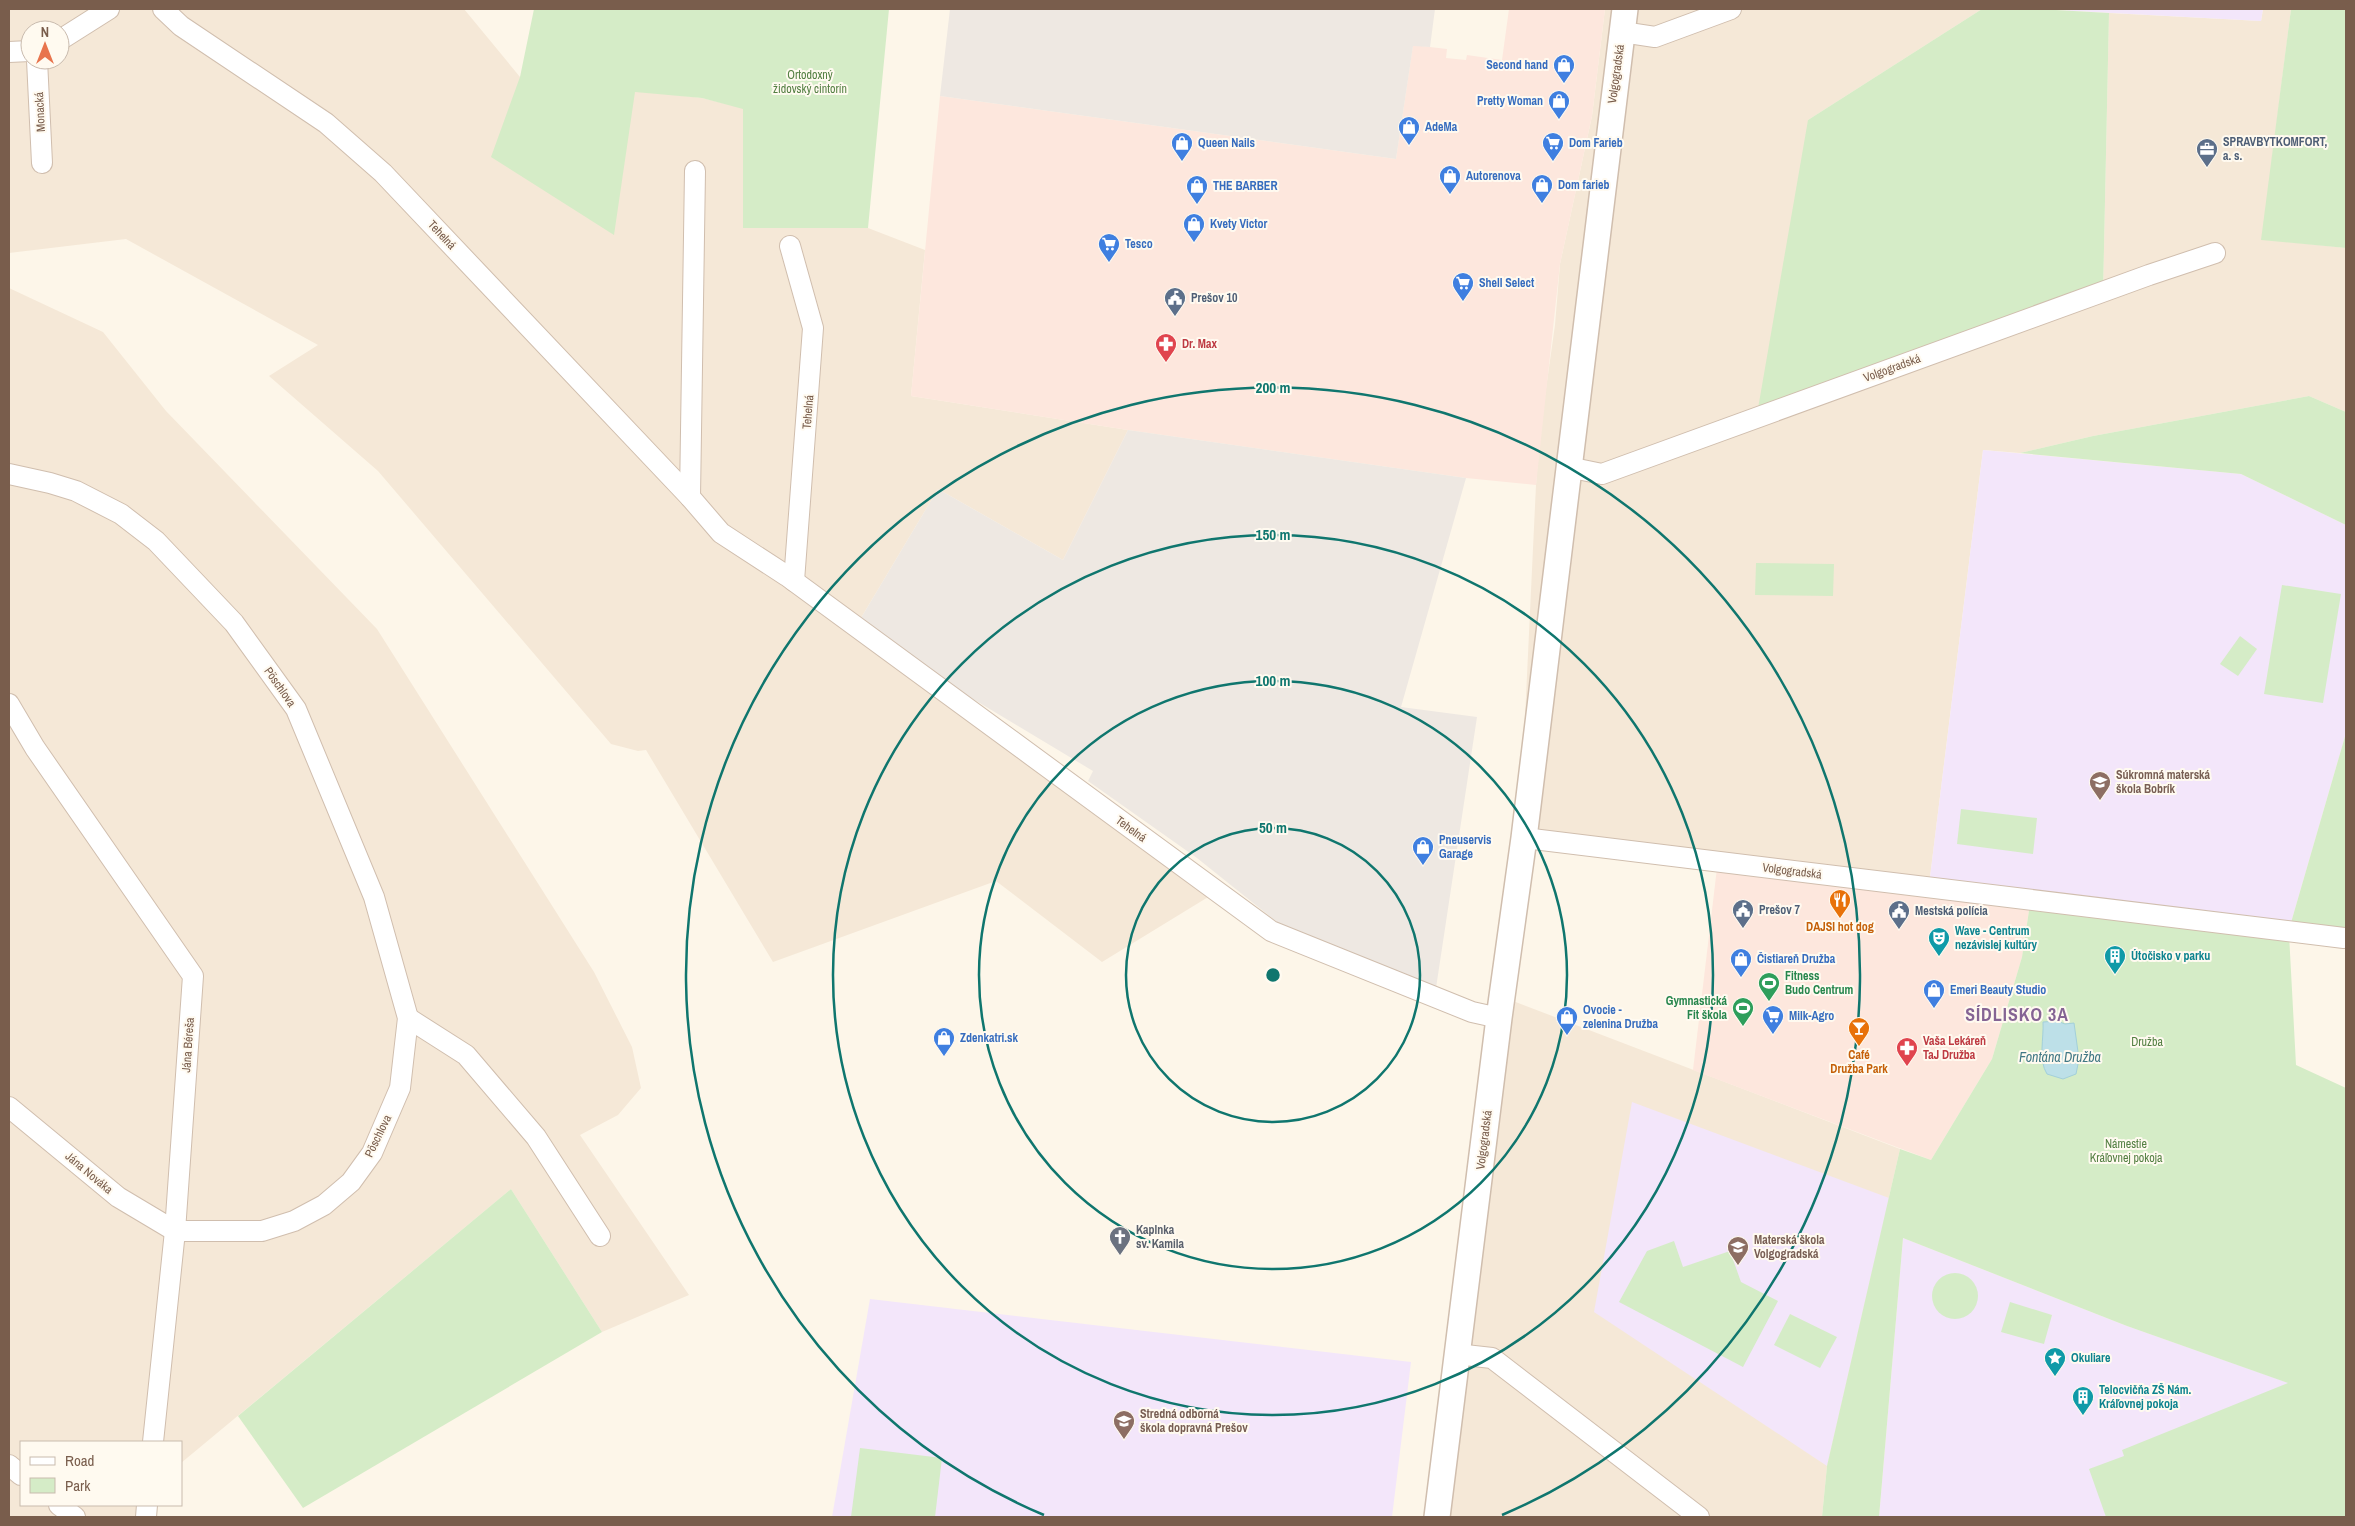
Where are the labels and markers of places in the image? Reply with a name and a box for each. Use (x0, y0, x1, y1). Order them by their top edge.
shop icon: Second hand (1552, 53, 1576, 84)
place label: Second hand (1486, 57, 1548, 73)
shop icon: Pretty Woman (1547, 89, 1571, 120)
place label: Pretty Woman (1477, 93, 1543, 109)
shop icon: AdeMa (1397, 115, 1421, 146)
place label: AdeMa (1425, 119, 1458, 135)
shop icon: Queen Nails (1170, 131, 1194, 162)
supermarket icon: Dom Farieb (1541, 131, 1565, 162)
place label: SPRAVBYTKOMFORT, a. s. (2223, 134, 2328, 164)
place label: Queen Nails (1198, 135, 1255, 151)
place label: Dom Farieb (1569, 135, 1623, 151)
office icon: SPRAVBYTKOMFORT, a. s. (2195, 137, 2219, 168)
shop icon: Autorenova (1438, 164, 1462, 195)
place label: Autorenova (1466, 168, 1521, 184)
shop icon: Dom farieb (1530, 173, 1554, 204)
shop icon: THE BARBER (1185, 174, 1209, 205)
place label: Dom farieb (1558, 177, 1609, 193)
place label: THE BARBER (1213, 178, 1278, 194)
shop icon: Kvety Victor (1182, 212, 1206, 243)
place label: Kvety Victor (1210, 216, 1267, 232)
supermarket icon: Tesco (1097, 232, 1121, 263)
place label: Tesco (1125, 236, 1153, 252)
supermarket icon: Shell Select (1451, 271, 1475, 302)
place label: Shell Select (1479, 275, 1535, 291)
public building icon: Prešov 10 (1163, 286, 1187, 317)
place label: Prešov 10 (1191, 290, 1238, 306)
pharmacy icon: Dr. Max (1154, 332, 1178, 363)
place label: Dr. Max (1182, 336, 1218, 352)
place label: Súkromná materská škola Bobrík (2116, 767, 2211, 797)
school or university icon: Súkromná materská škola Bobrík (2088, 770, 2112, 801)
place label: Pneuservis Garage (1439, 832, 1492, 862)
shop icon: Pneuservis Garage (1411, 835, 1435, 866)
restaurant icon: DAJSI hot dog (1828, 888, 1852, 919)
public building icon: Prešov 7 (1731, 898, 1755, 929)
public building icon: Mestská polícia (1887, 899, 1911, 930)
place label: Prešov 7 (1759, 902, 1801, 918)
place label: Mestská polícia (1915, 903, 1988, 919)
place label: DAJSI hot dog (1806, 919, 1874, 935)
place label: Wave - Centrum nezávislej kultúry (1955, 923, 2038, 953)
theatre icon: Wave - Centrum nezávislej kultúry (1927, 926, 1951, 957)
building icon: Útočisko v parku (2103, 944, 2127, 975)
shop icon: Čistiareň Družba (1729, 947, 1753, 978)
place label: Útočisko v parku (2131, 948, 2210, 964)
place label: Čistiareň Družba (1757, 951, 1836, 967)
centre of rings (1264, 966, 1282, 984)
place label: Fitness Budo Centrum (1785, 968, 1854, 998)
sports icon: Fitness Budo Centrum (1757, 971, 1781, 1002)
shop icon: Emeri Beauty Studio (1922, 978, 1946, 1009)
place label: Emeri Beauty Studio (1950, 982, 2046, 998)
place label: Gymnastická Fit škola (1666, 993, 1728, 1023)
sports icon: Gymnastická Fit škola (1731, 996, 1755, 1027)
place label: Ovocie - zelenina Družba (1583, 1002, 1658, 1032)
supermarket icon: Milk-Agro (1761, 1004, 1785, 1035)
shop icon: Ovocie - zelenina Družba (1555, 1005, 1579, 1036)
place label: Milk-Agro (1789, 1008, 1834, 1024)
bar icon: Café Družba Park (1847, 1016, 1871, 1047)
shop icon: Zdenkatri.sk (932, 1026, 956, 1057)
place label: Zdenkatri.sk (960, 1030, 1019, 1046)
place label: Vaša Lekáreň TaJ Družba (1923, 1033, 1986, 1063)
pharmacy icon: Vaša Lekáreň TaJ Družba (1895, 1036, 1919, 1067)
place label: Café Družba Park (1830, 1047, 1888, 1077)
place label: Kaplnka sv. Kamila (1136, 1222, 1184, 1252)
church icon: Kaplnka sv. Kamila (1108, 1225, 1132, 1256)
place label: Materská škola Volgogradská (1754, 1232, 1825, 1262)
school or university icon: Materská škola Volgogradská (1726, 1235, 1750, 1266)
place icon: Okuliare (2043, 1346, 2067, 1377)
place label: Okuliare (2071, 1350, 2111, 1366)
place label: Telocvičňa ZŠ Nám. Kráľovnej pokoja (2099, 1382, 2192, 1412)
building icon: Telocvičňa ZŠ Nám. Kráľovnej pokoja (2071, 1385, 2095, 1416)
place label: Stredná odborná škola dopravná Prešov (1140, 1406, 1248, 1436)
school or university icon: Stredná odborná škola dopravná Prešov (1112, 1409, 1136, 1440)

